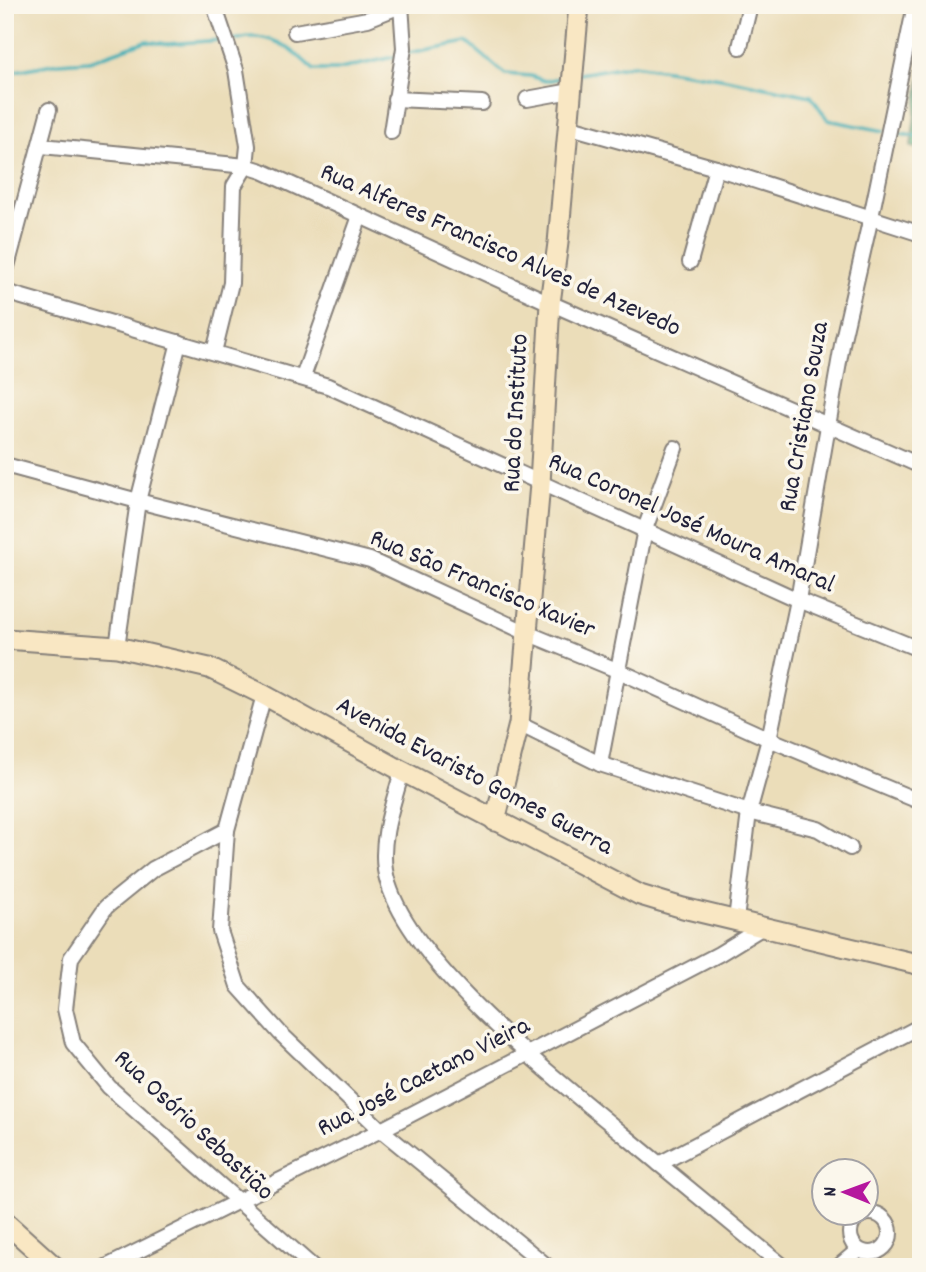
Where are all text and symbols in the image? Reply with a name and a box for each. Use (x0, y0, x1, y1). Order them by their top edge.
street label: Rua Alferes Francisco Alves de Azevedo (314, 155, 686, 347)
street label: Rua Cristiano Souza (770, 318, 840, 515)
street label: Rua do Instituto (494, 333, 540, 493)
street label: Rua Coronel José Moura Amaral (542, 444, 840, 604)
street label: Rua São Francisco Xavier (364, 521, 601, 649)
street label: Avenida Evaristo Gomes Guerra (329, 688, 620, 866)
street label: Rua José Caetano Vieira (311, 1008, 537, 1148)
street label: Rua Osório Sebastião (104, 1042, 282, 1210)
north arrow (810, 1156, 880, 1226)
text: N (818, 1187, 845, 1197)

